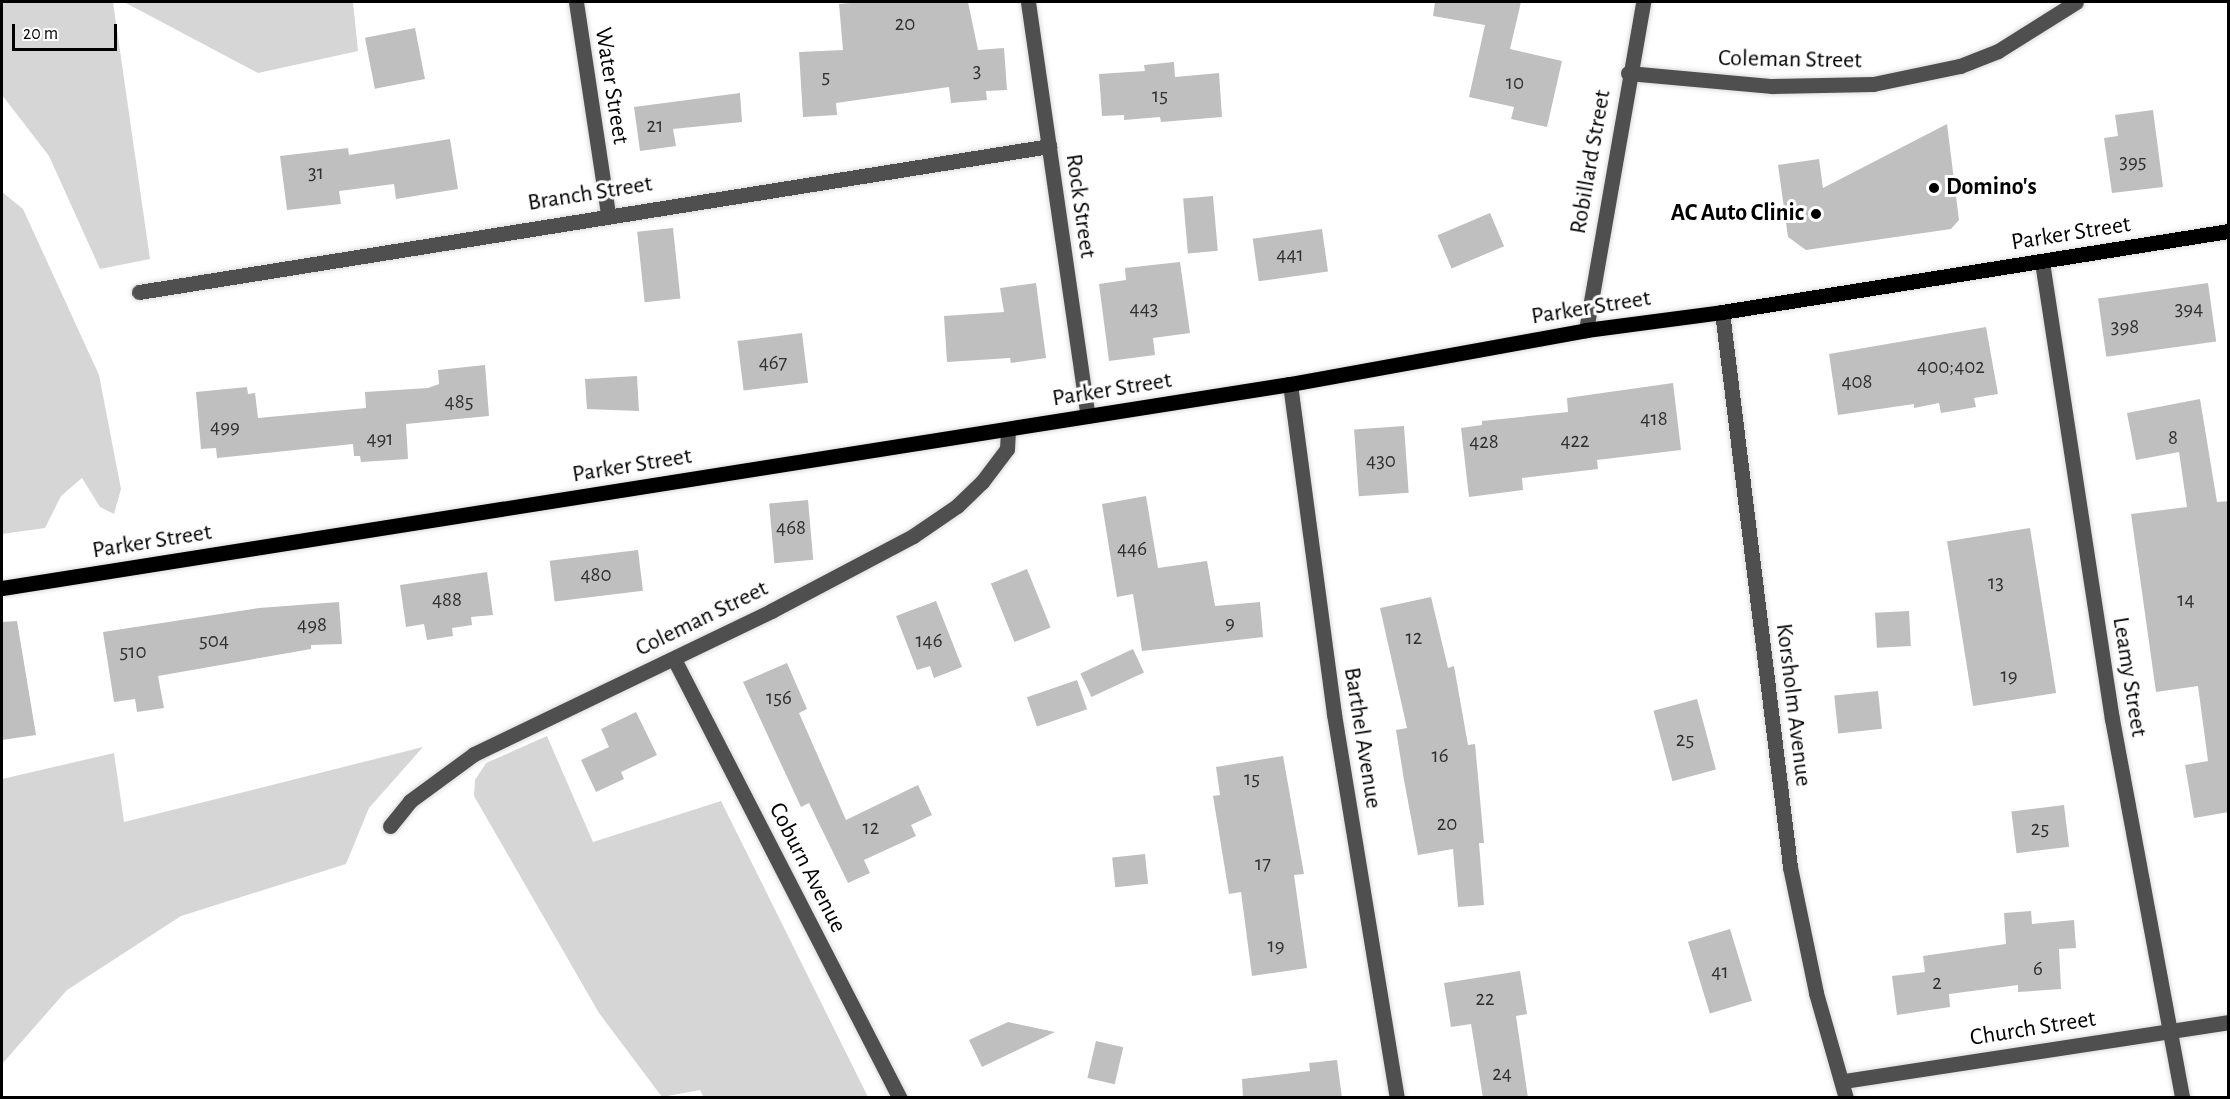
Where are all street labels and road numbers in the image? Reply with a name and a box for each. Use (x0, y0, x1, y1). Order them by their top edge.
street label: Water Street (588, 26, 634, 146)
street label: Coleman Street (1718, 44, 1862, 76)
street label: Robillard Street (1564, 88, 1618, 236)
street label: Rock Street (1058, 152, 1102, 260)
street label: Branch Street (526, 170, 654, 218)
street label: Parker Street (2009, 210, 2133, 258)
street label: Parker Street (1529, 284, 1653, 332)
street label: Parker Street (1050, 366, 1174, 414)
street label: Parker Street (570, 442, 694, 490)
street label: Parker Street (90, 518, 214, 566)
street label: Coleman Street (631, 575, 773, 663)
street label: Leamy Street (2105, 615, 2153, 739)
street label: Korsholm Avenue (1769, 622, 1817, 788)
street label: Barthel Avenue (1337, 665, 1387, 811)
street label: Coburn Avenue (762, 798, 852, 938)
street label: Church Street (1968, 1005, 2098, 1053)

